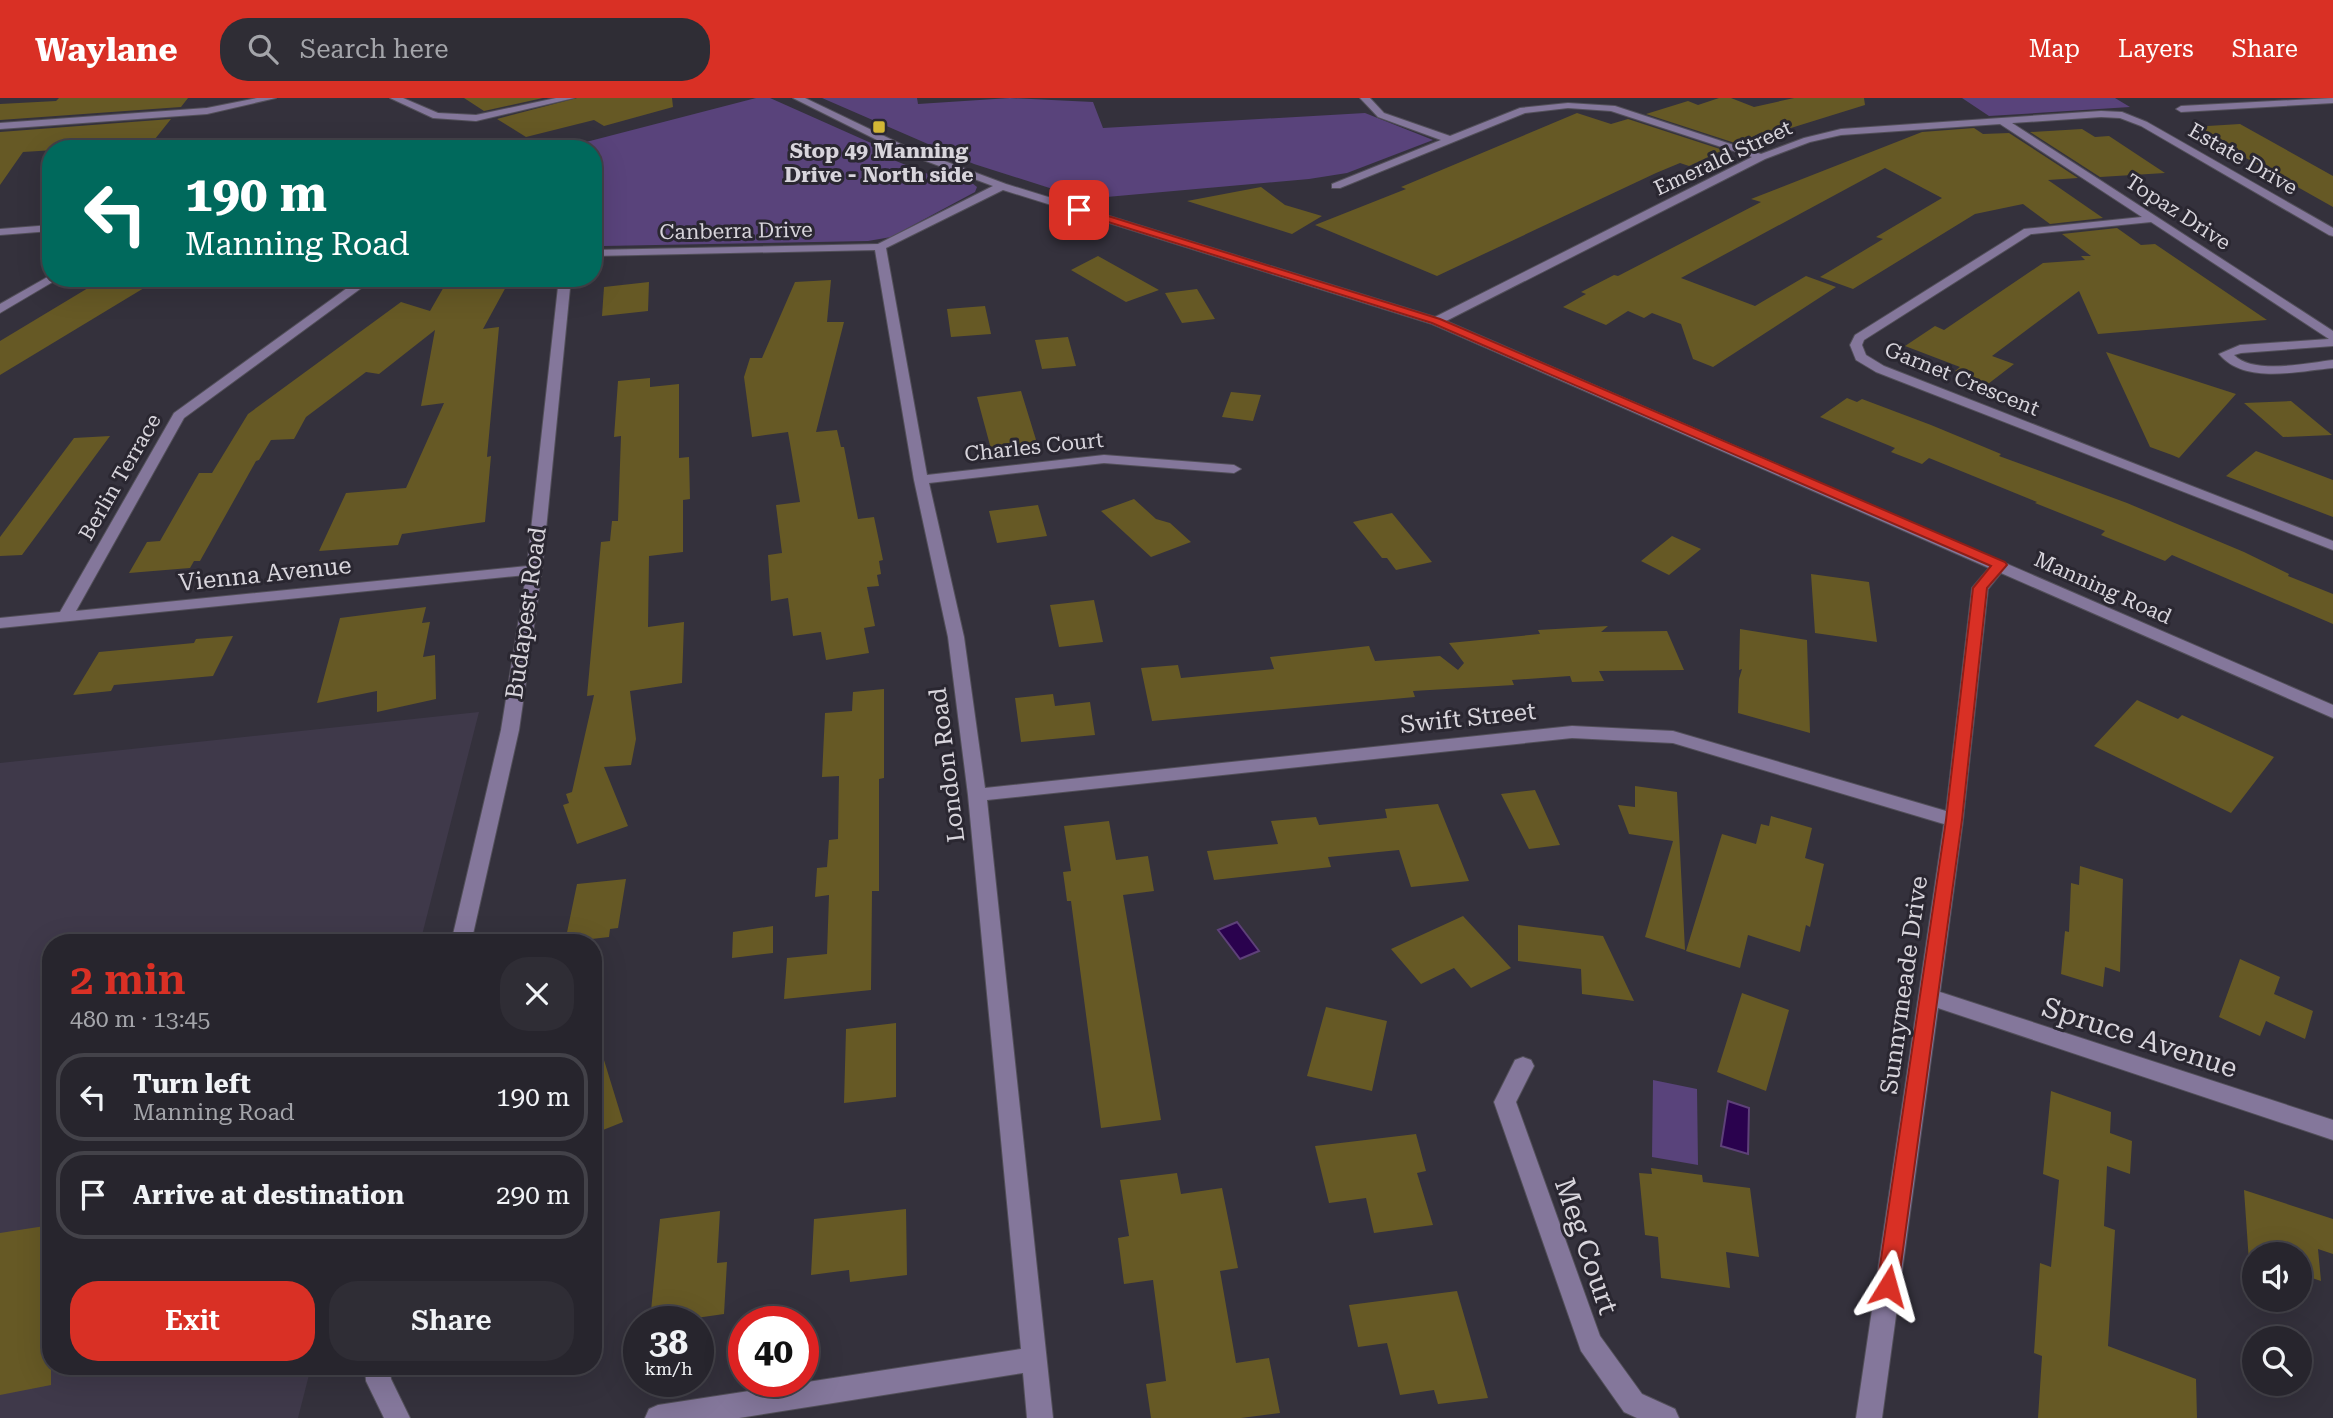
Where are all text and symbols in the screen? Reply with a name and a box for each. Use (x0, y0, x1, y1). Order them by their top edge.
search box (220, 18, 710, 81)
text: Waylane (35, 30, 178, 69)
icon: search (244, 30, 282, 68)
text: Search here (300, 34, 449, 64)
text: Map (2029, 35, 2080, 63)
text: Layers (2118, 35, 2194, 63)
text: Share (2232, 35, 2298, 63)
street label: Emerald Street (1650, 115, 1796, 200)
street label: Estate Drive (2184, 118, 2302, 200)
marker: Stop 49 Manning Drive - North side (871, 119, 887, 135)
place label: Stop 49 Manning Drive - North side (784, 139, 974, 187)
text: 190 m (185, 166, 327, 223)
icon: left (70, 168, 161, 259)
street label: Topaz Drive (2121, 169, 2235, 255)
pin (1049, 180, 1109, 240)
icon: arrive (1060, 191, 1098, 229)
street label: Canberra Drive (659, 218, 813, 244)
text: Manning Road (185, 225, 410, 263)
street label: Garnet Crescent (1881, 337, 2043, 421)
street label: Berlin Terrace (74, 409, 166, 545)
street label: Charles Court (963, 428, 1105, 466)
street label: Budapest Road (500, 525, 552, 701)
street label: Manning Road (2031, 547, 2176, 629)
street label: Vienna Avenue (177, 551, 353, 597)
street label: London Road (924, 686, 970, 844)
street label: Swift Street (1399, 697, 1537, 739)
street label: Sunnymeade Drive (1875, 874, 1933, 1096)
text: 2 min (70, 955, 186, 1004)
button: close (500, 957, 574, 1031)
street label: Spruce Avenue (2038, 990, 2242, 1085)
text: 480 m · 13:45 (70, 1006, 210, 1033)
text: Turn left (133, 1069, 251, 1099)
icon: left (74, 1078, 112, 1116)
text: 190 m (496, 1082, 570, 1112)
text: Manning Road (133, 1099, 294, 1126)
street label: Meg Court (1548, 1174, 1625, 1319)
icon: arrive (74, 1176, 112, 1214)
text: Arrive at destination (133, 1180, 404, 1210)
text: 290 m (496, 1180, 570, 1210)
map controls (2242, 1242, 2312, 1396)
button: sound (2242, 1242, 2312, 1312)
position arrow (1851, 1249, 1925, 1323)
button: Exit (70, 1281, 315, 1361)
button: Share (329, 1281, 574, 1361)
speed limit sign: 40 (728, 1306, 819, 1397)
text: 38 (649, 1322, 688, 1363)
button: search (2242, 1326, 2312, 1396)
text: km/h (644, 1358, 693, 1379)

